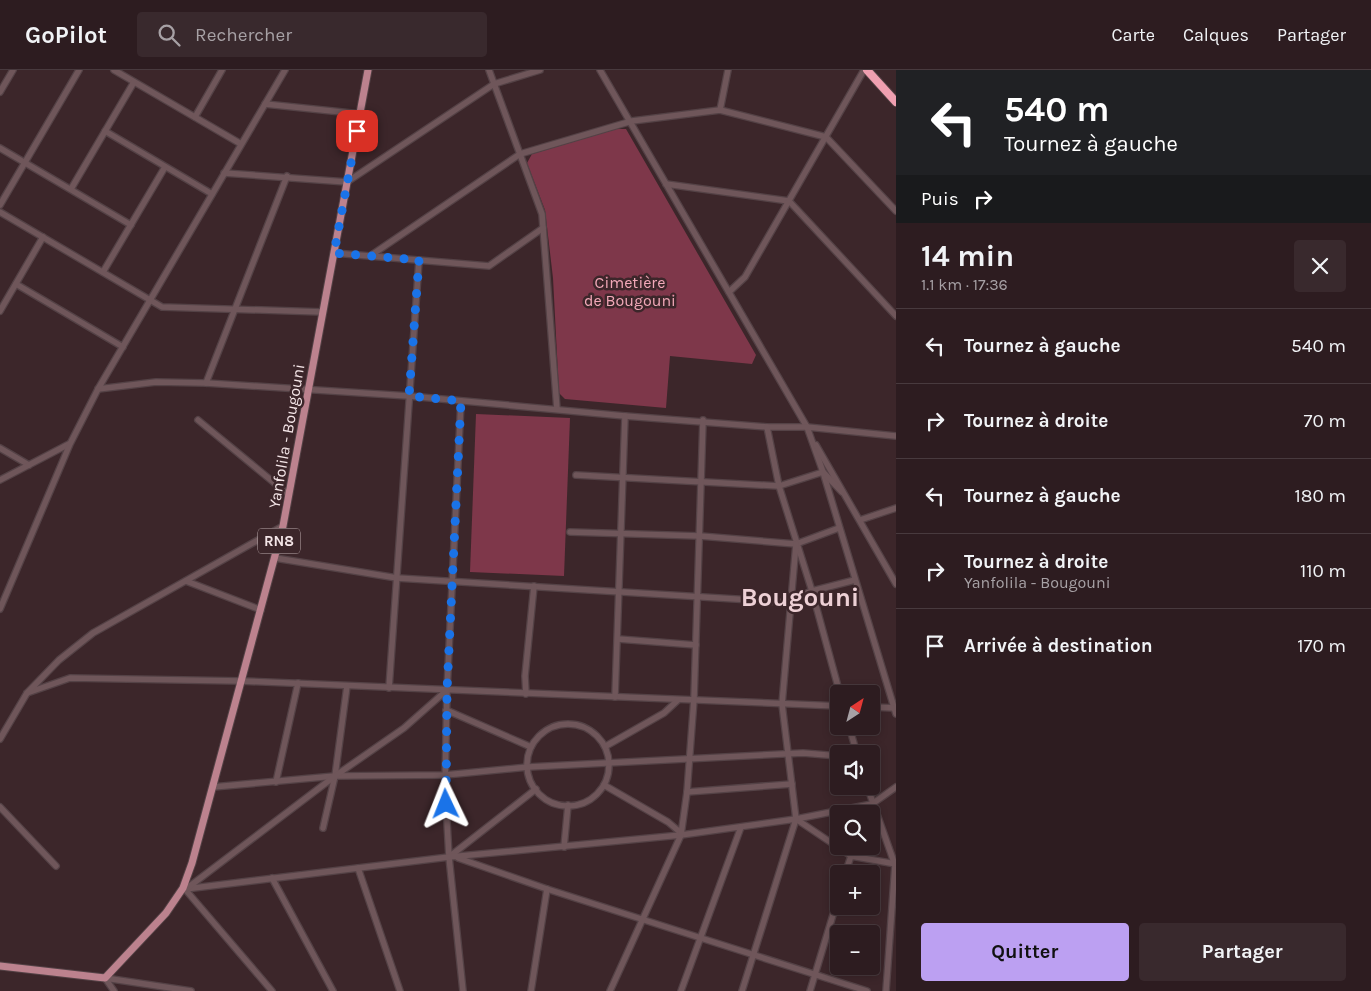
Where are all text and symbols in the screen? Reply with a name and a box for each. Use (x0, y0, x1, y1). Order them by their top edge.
search box (137, 12, 487, 57)
text: GoPilot (25, 21, 107, 49)
icon: search (155, 21, 183, 49)
text: Rechercher (195, 24, 292, 46)
text: Carte (1111, 24, 1155, 46)
text: Calques (1183, 24, 1249, 46)
text: Partager (1277, 24, 1346, 46)
text: 540 m (1004, 89, 1109, 130)
icon: left (921, 90, 986, 155)
pin (336, 110, 378, 152)
icon: arrive (343, 117, 371, 145)
text: Tournez à gauche (1004, 131, 1178, 157)
icon: right (969, 185, 997, 213)
text: Puis (921, 188, 959, 210)
text: 14 min (921, 238, 1014, 274)
button: close (1294, 240, 1346, 292)
park label: Cimetière de Bougouni (584, 273, 676, 310)
text: 1.1 km · 17:36 (921, 275, 1008, 294)
icon: left (921, 332, 949, 360)
text: Tournez à gauche (964, 335, 1121, 357)
text: 540 m (1291, 335, 1346, 357)
street label: Yanfolila - Bougouni (264, 362, 309, 510)
icon: right (921, 407, 949, 435)
text: Tournez à droite (964, 410, 1108, 432)
text: 70 m (1304, 410, 1346, 432)
icon: left (921, 482, 949, 510)
text: Tournez à gauche (964, 485, 1121, 507)
text: 180 m (1294, 485, 1346, 507)
road number: RN8 (258, 528, 300, 554)
text: Tournez à droite (964, 551, 1108, 573)
icon: right (921, 557, 949, 585)
text: 110 m (1300, 560, 1346, 582)
text: Yanfolila - Bougouni (964, 573, 1110, 592)
district label: Bougouni (741, 582, 859, 613)
icon: arrive (921, 632, 949, 660)
text: Arrivée à destination (964, 635, 1153, 657)
text: 170 m (1297, 635, 1346, 657)
north arrow (830, 685, 880, 735)
map controls (830, 685, 880, 975)
button: sound (830, 745, 880, 795)
position arrow (419, 777, 471, 829)
button: search (830, 805, 880, 855)
button: + (830, 865, 880, 915)
button: Quitter (921, 923, 1129, 981)
button: Partager (1139, 923, 1346, 981)
button: − (830, 925, 880, 975)

